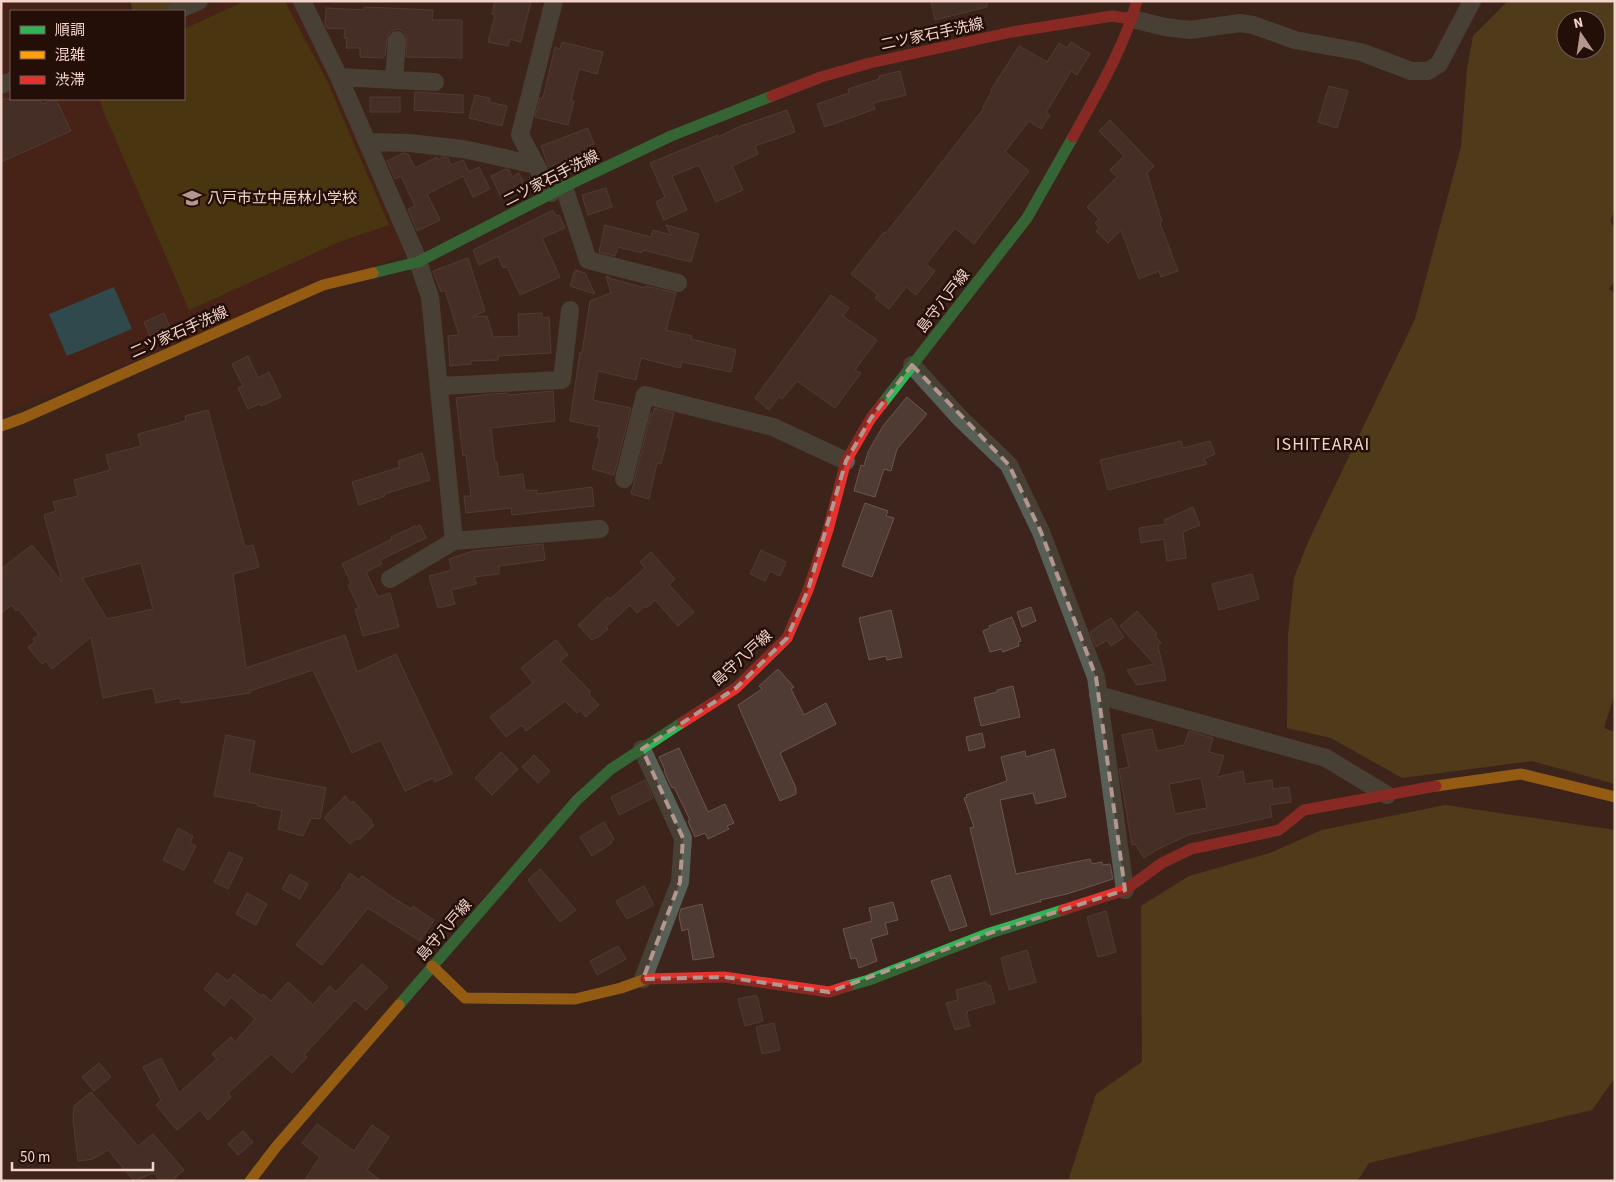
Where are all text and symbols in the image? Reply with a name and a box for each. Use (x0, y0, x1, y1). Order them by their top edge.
legend (10, 10, 185, 100)
north arrow (1556, 10, 1606, 60)
street label: 二ツ家石手洗線 (879, 13, 986, 56)
text: N (1572, 13, 1585, 34)
text: 順調 (55, 20, 85, 41)
text: 混雑 (55, 45, 85, 66)
text: 渋滞 (55, 70, 85, 91)
street label: 二ツ家石手洗線 (500, 145, 603, 212)
school or university icon: 八戸市立中居林小学校 (181, 187, 203, 209)
place label: 八戸市立中居林小学校 (207, 188, 357, 209)
street label: 島守八戸線 (912, 265, 975, 337)
street label: 二ツ家石手洗線 (127, 302, 231, 363)
district label: ISHITEARAI (1276, 432, 1370, 457)
street label: 島守八戸線 (707, 625, 777, 691)
street label: 島守八戸線 (412, 895, 477, 966)
scale bar (12, 1140, 154, 1172)
text: 50 m (20, 1147, 50, 1168)

